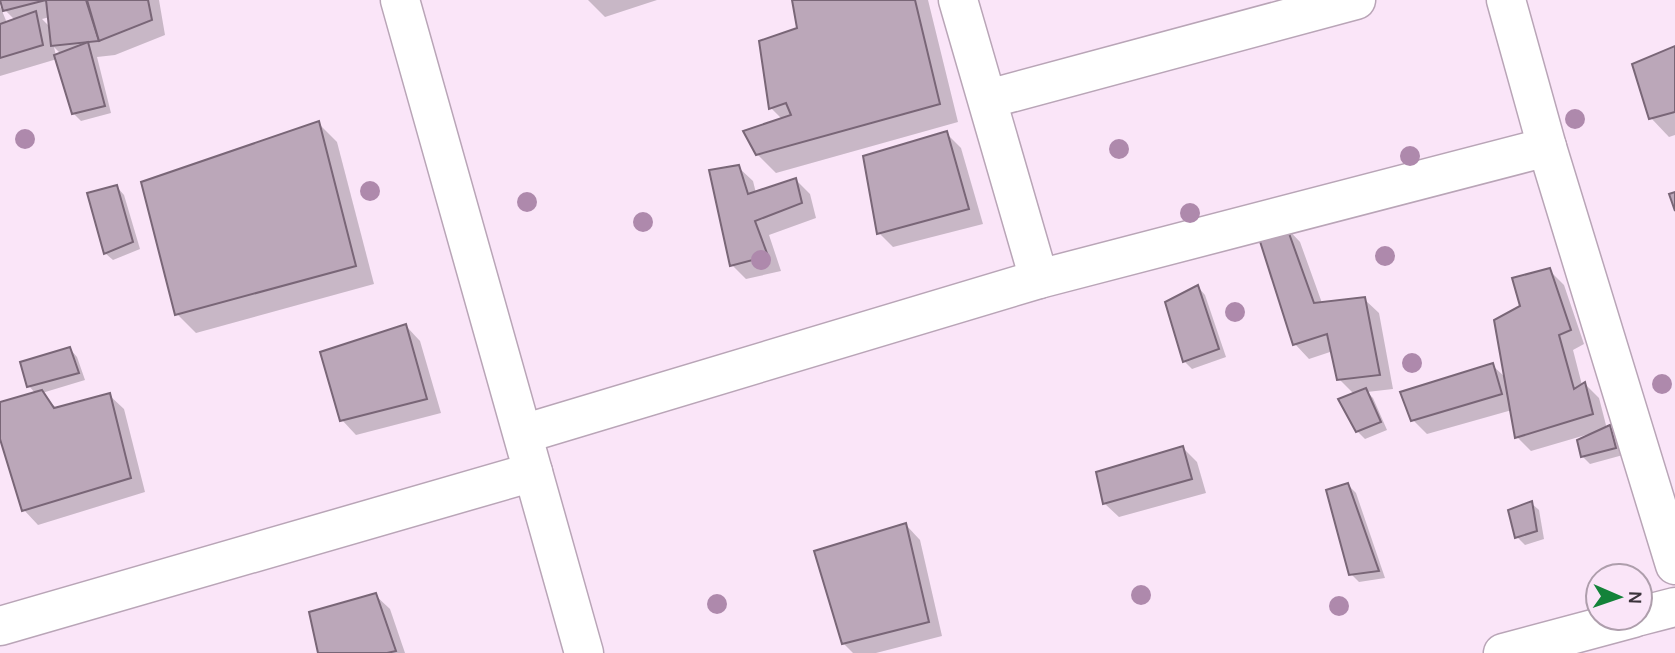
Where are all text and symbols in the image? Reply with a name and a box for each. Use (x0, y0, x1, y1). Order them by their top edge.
north arrow (1584, 562, 1654, 632)
text: N (1624, 590, 1646, 605)

